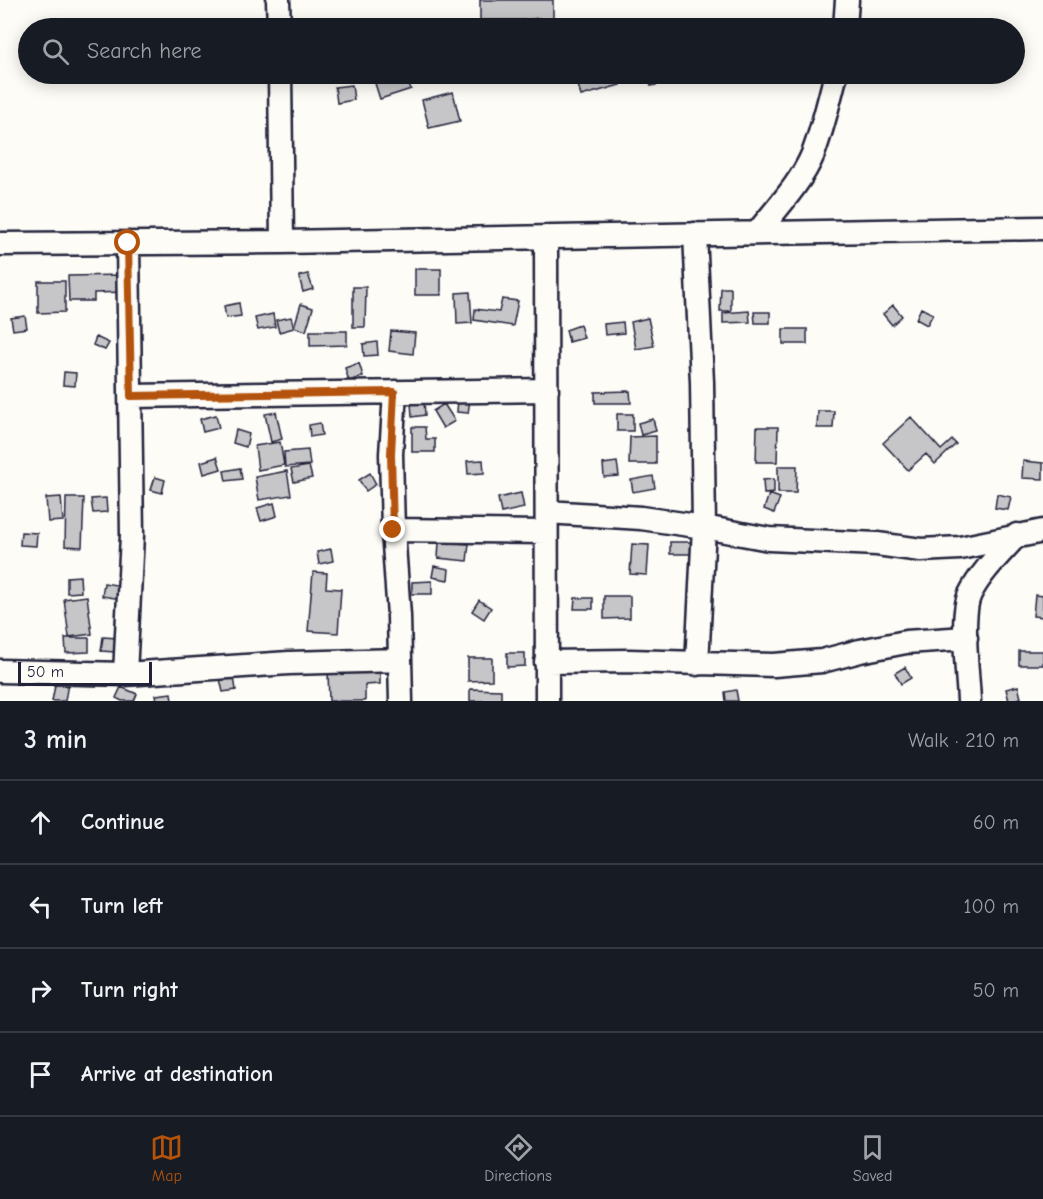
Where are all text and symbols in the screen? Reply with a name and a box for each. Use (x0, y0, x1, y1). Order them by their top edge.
search box (18, 18, 1025, 84)
icon: search (39, 35, 72, 68)
text: Search here (87, 38, 202, 64)
route start (114, 229, 140, 255)
route end (379, 516, 405, 542)
scale bar (18, 659, 152, 686)
text: 50 m (27, 663, 64, 681)
text: 3 min (24, 725, 87, 755)
text: Walk · 210 m (908, 729, 1019, 752)
icon: ahead (24, 806, 57, 839)
text: Continue (81, 809, 164, 835)
text: 60 m (973, 811, 1019, 834)
icon: left (24, 890, 57, 923)
text: Turn left (81, 893, 163, 919)
text: 100 m (964, 895, 1019, 918)
icon: right (24, 974, 57, 1007)
text: Turn right (81, 977, 178, 1003)
text: 50 m (973, 979, 1019, 1002)
icon: arrive (24, 1058, 57, 1091)
text: Arrive at destination (81, 1061, 273, 1087)
tab: Map (150, 1131, 183, 1185)
tab: Directions (484, 1131, 552, 1185)
tab: Saved (853, 1131, 893, 1185)

